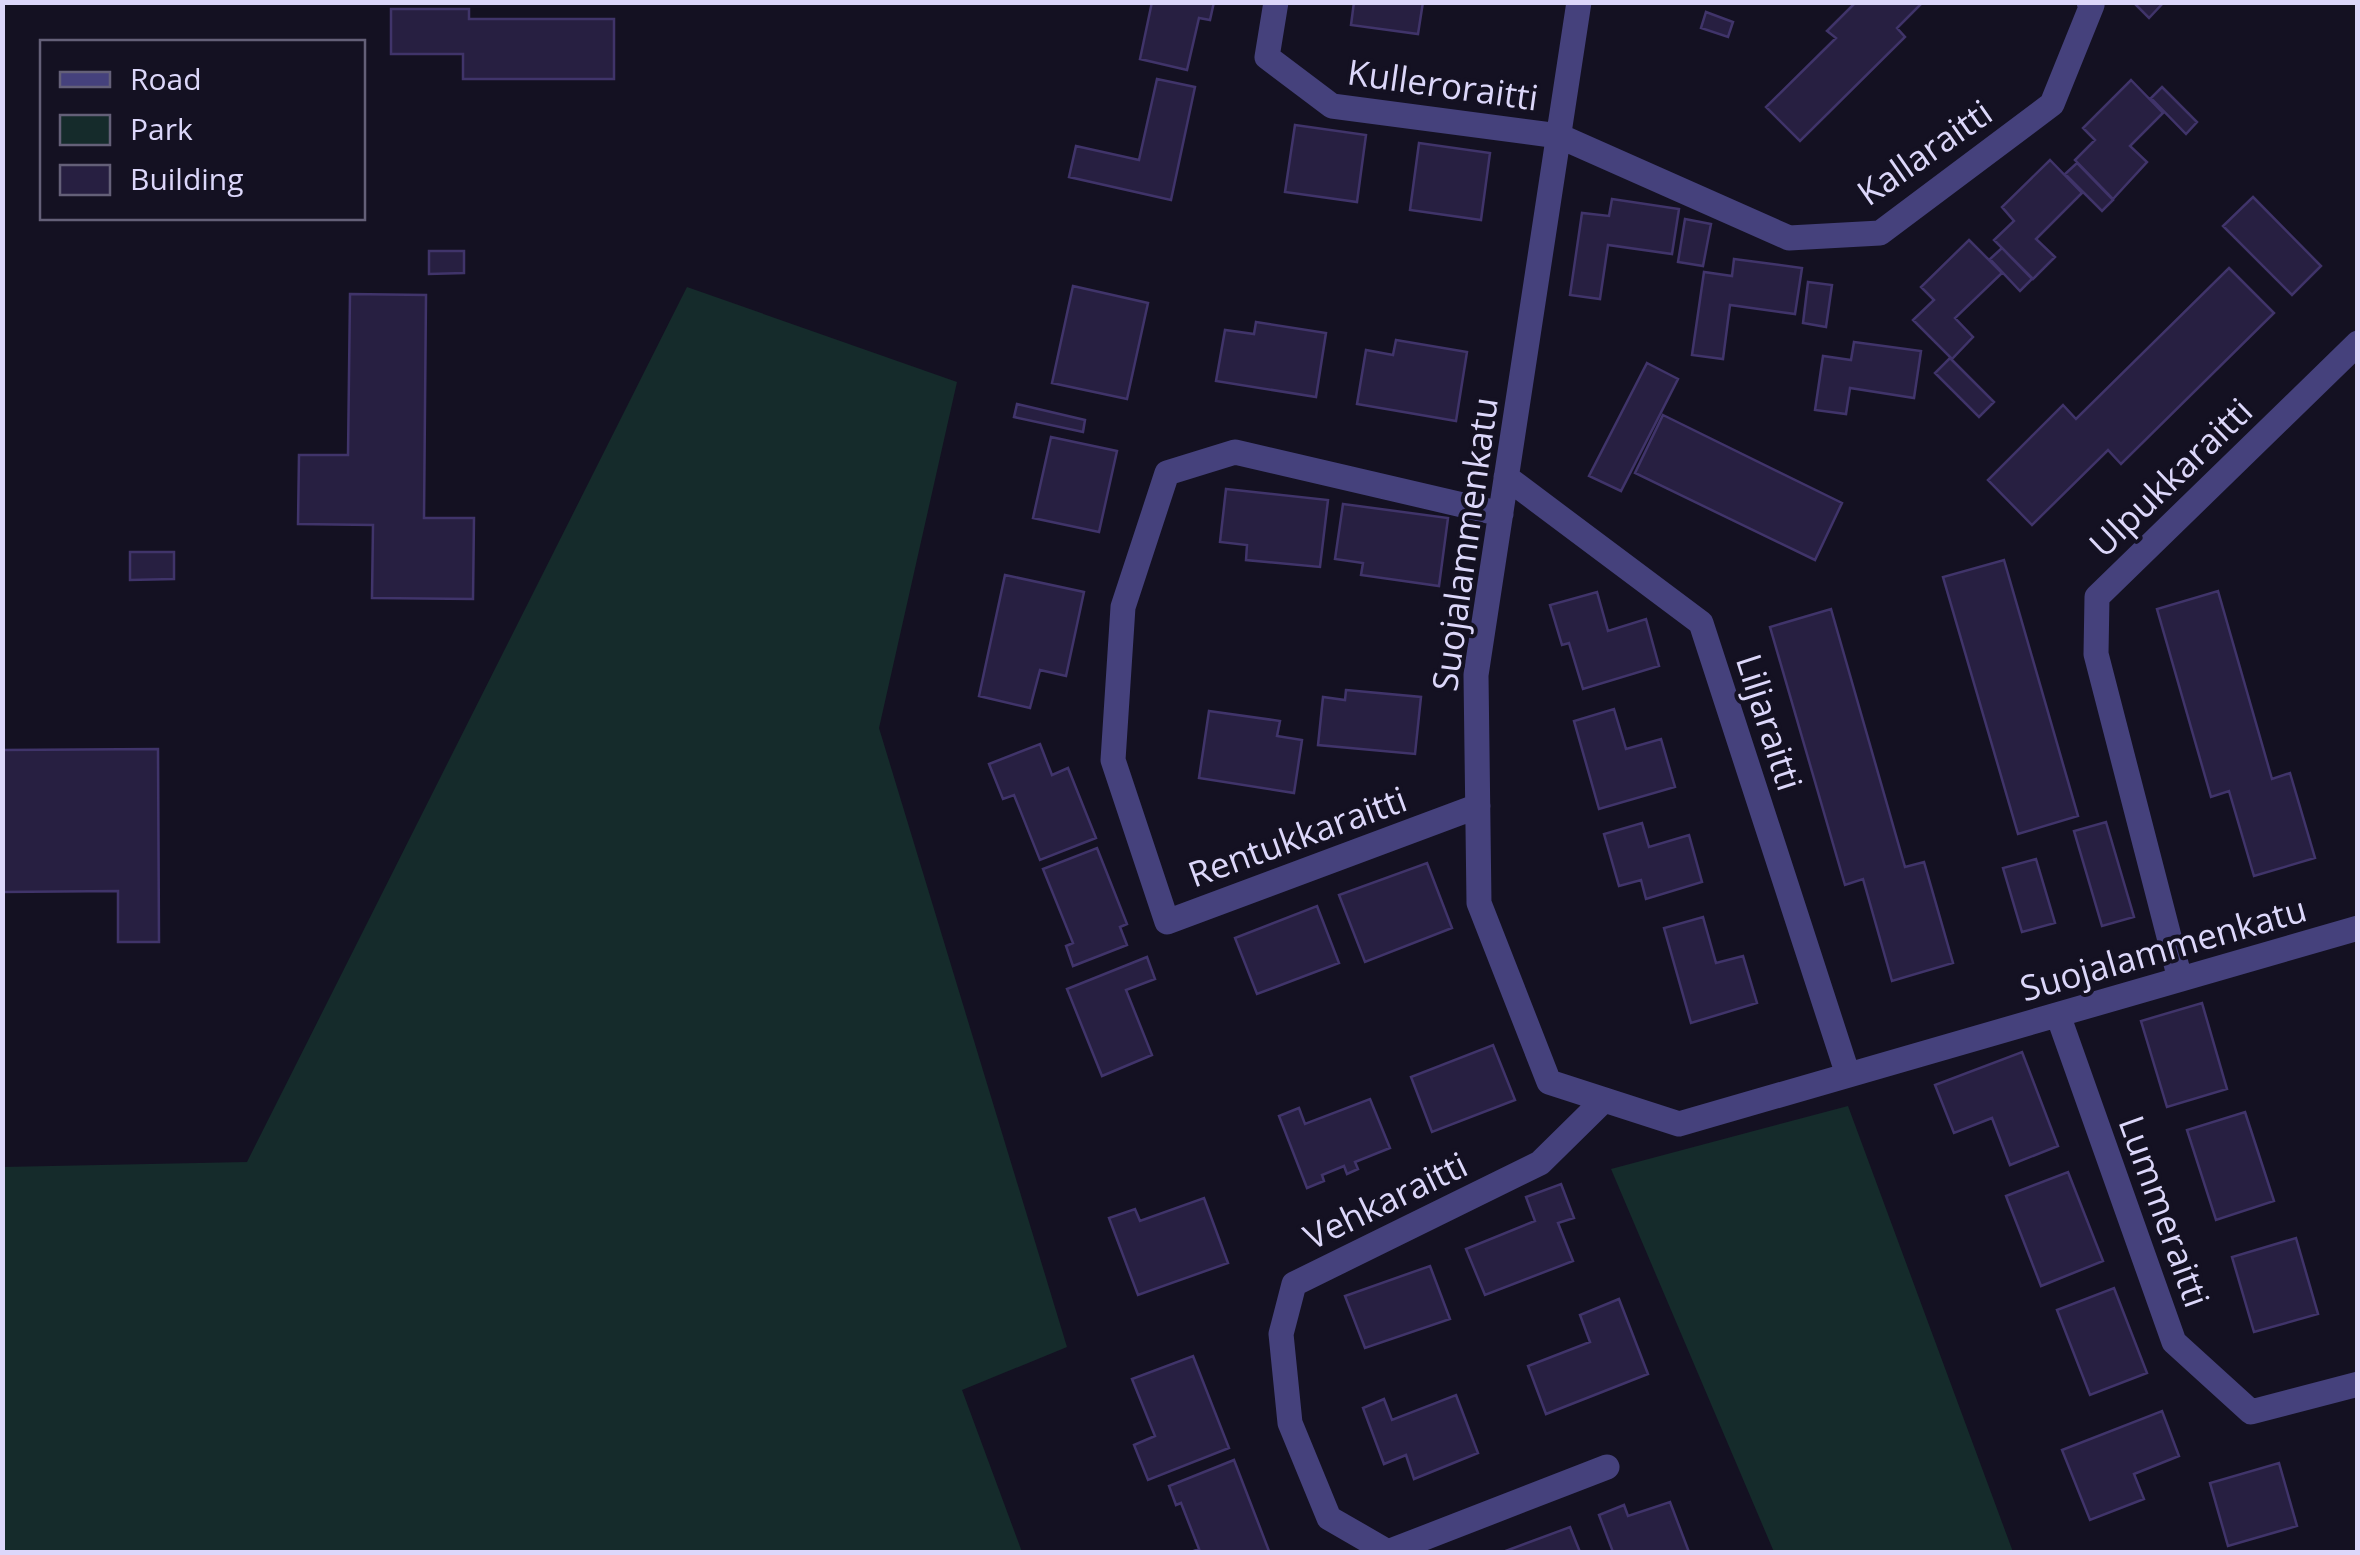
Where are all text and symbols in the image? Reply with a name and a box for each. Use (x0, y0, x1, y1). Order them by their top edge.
legend (40, 40, 365, 220)
street label: Kulleroraitti (1345, 47, 1541, 121)
text: Road (130, 58, 202, 99)
street label: Kallaraitti (1847, 88, 2001, 216)
text: Park (130, 108, 193, 149)
text: Building (130, 158, 244, 199)
street label: Ulpukkaraitti (2078, 387, 2262, 567)
street label: Suojalammenkatu (1420, 394, 1508, 694)
street label: Liljaraitti (1726, 648, 1814, 796)
street label: Rentukkaraitti (1181, 775, 1413, 897)
street label: Suojalammenkatu (2014, 885, 2312, 1011)
street label: Lummeraitti (2109, 1109, 2221, 1313)
street label: Vehkaraitti (1296, 1140, 1474, 1260)

